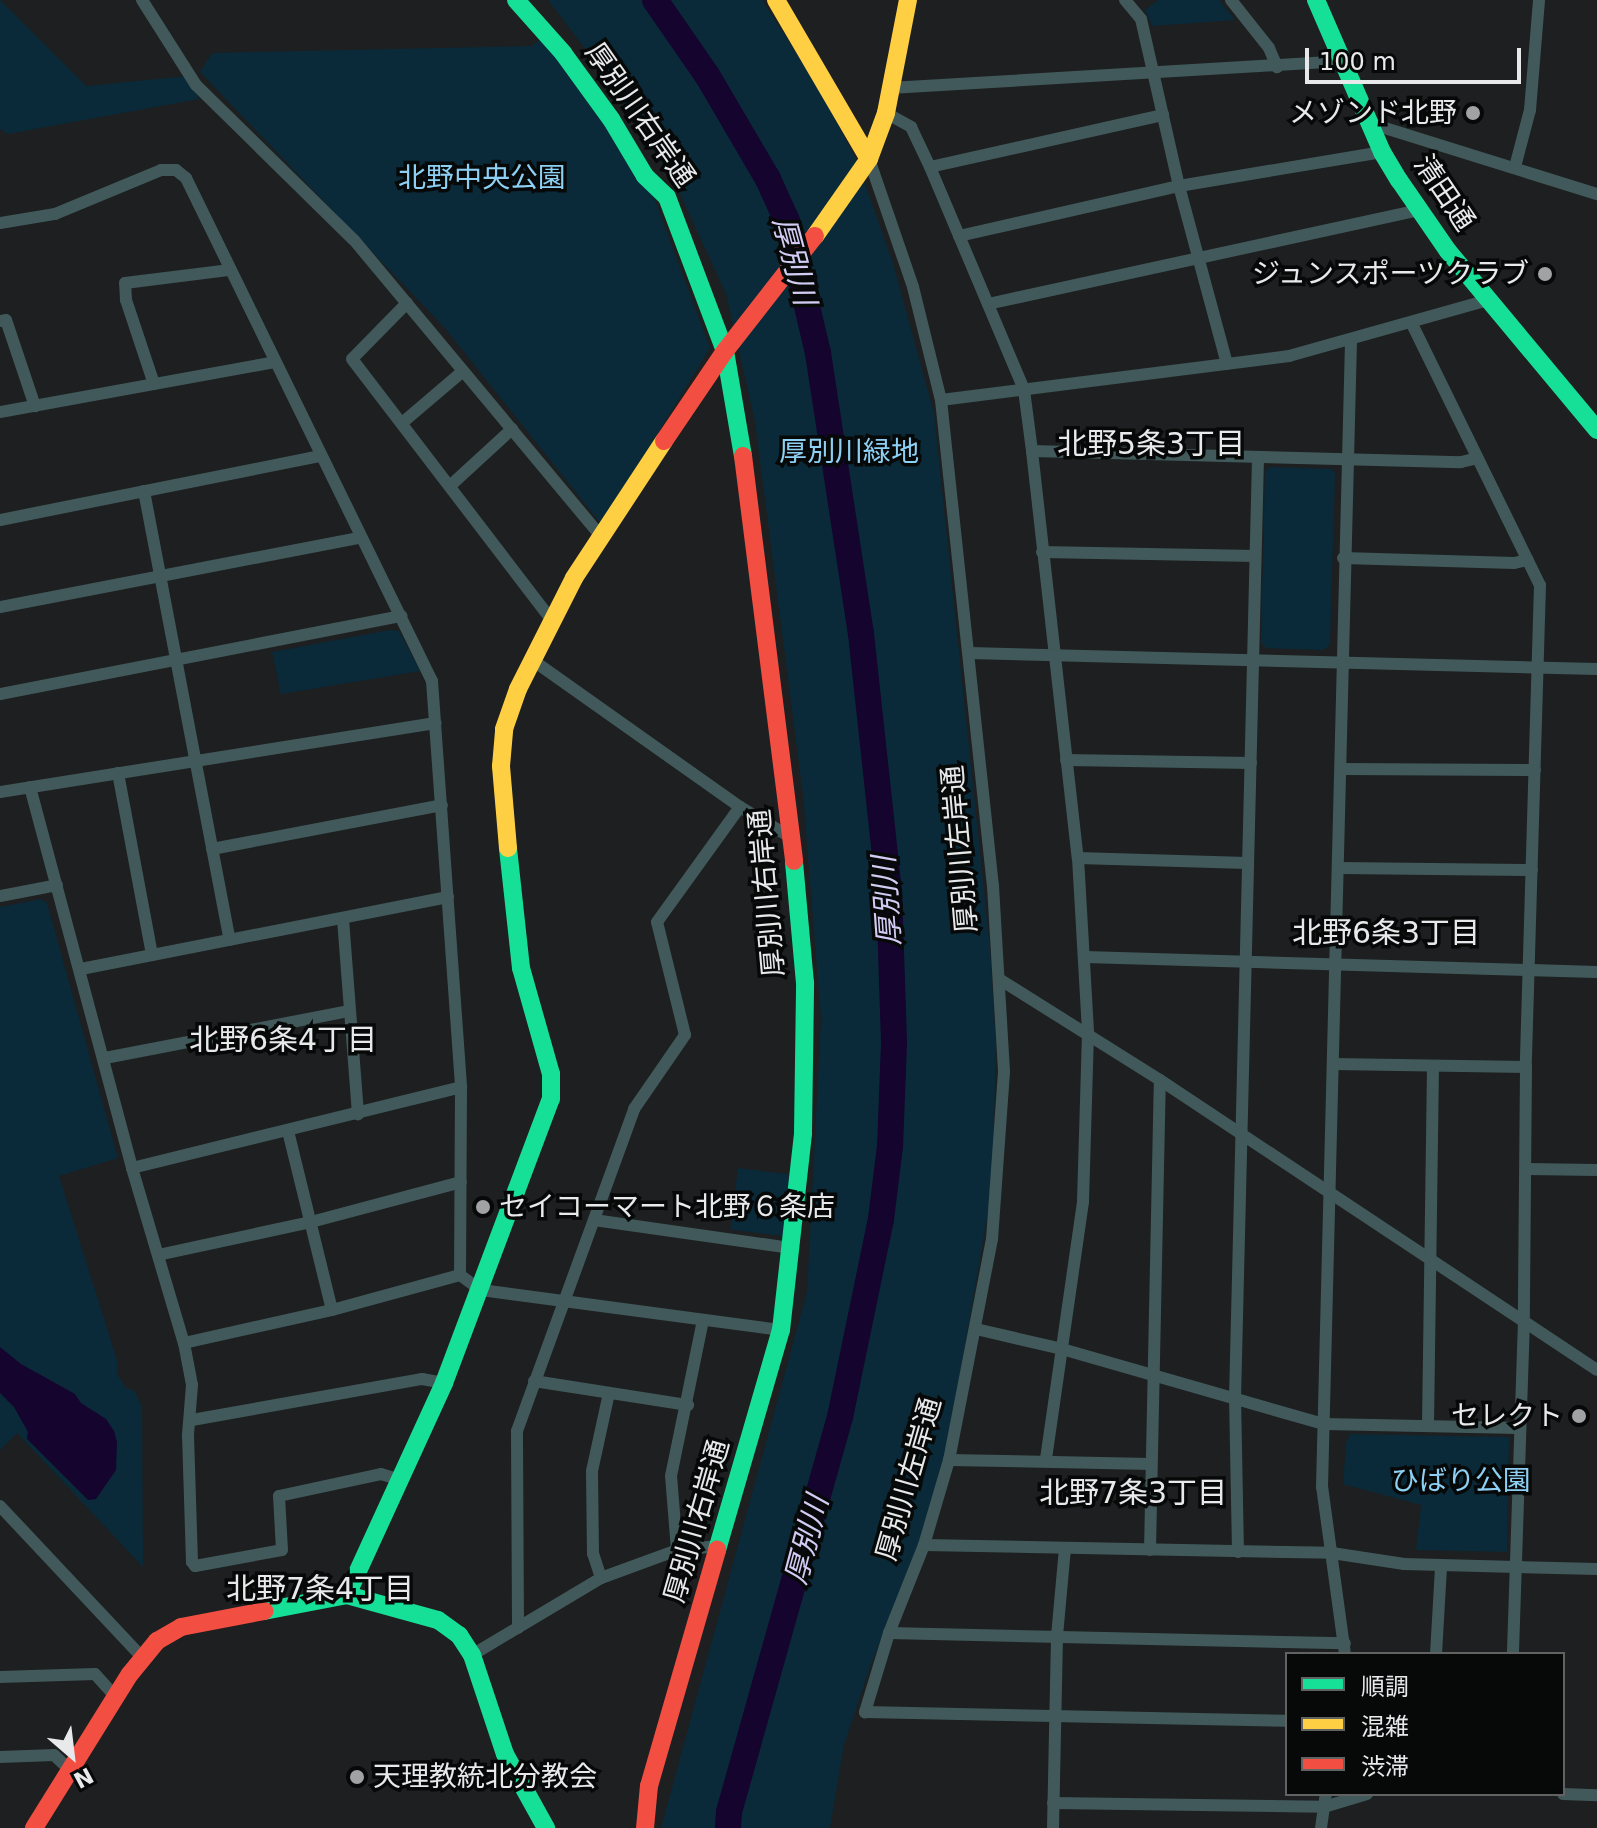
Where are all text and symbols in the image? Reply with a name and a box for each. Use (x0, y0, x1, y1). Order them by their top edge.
scale bar (1309, 32, 1525, 82)
street label: 厚別川右岸通 (578, 37, 702, 193)
text: 100 m (1319, 48, 1396, 76)
place label: メゾンド北野 (1289, 96, 1457, 130)
marker: メゾンド北野 (1464, 104, 1482, 122)
street label: 清田通 (1407, 149, 1481, 237)
park label: 北野中央公園 (398, 161, 566, 195)
water label: 厚別川 (765, 213, 823, 309)
place label: ジュンスポーツクラブ (1249, 257, 1529, 291)
marker: ジュンスポーツクラブ (1536, 265, 1554, 283)
district label: 北野5条3丁目 (1057, 426, 1245, 462)
park label: 厚別川緑地 (779, 435, 919, 469)
street label: 厚別川左岸通 (936, 764, 984, 934)
street label: 厚別川右岸通 (743, 808, 791, 978)
water label: 厚別川 (866, 855, 908, 947)
district label: 北野6条3丁目 (1292, 915, 1480, 951)
district label: 北野6条4丁目 (189, 1022, 377, 1058)
place label: セイコーマート北野６条店 (499, 1190, 835, 1224)
marker: セイコーマート北野６条店 (474, 1198, 492, 1216)
street label: 厚別川左岸通 (870, 1394, 948, 1564)
place label: セレクト (1451, 1399, 1563, 1433)
marker: セレクト (1570, 1407, 1588, 1425)
street label: 厚別川右岸通 (658, 1436, 736, 1606)
park label: ひばり公園 (1391, 1464, 1531, 1498)
district label: 北野7条3丁目 (1039, 1475, 1227, 1511)
water label: 厚別川 (778, 1492, 836, 1588)
district label: 北野7条4丁目 (226, 1571, 414, 1607)
legend (1285, 1652, 1565, 1796)
text: 順調 (1361, 1673, 1409, 1701)
text: 混雑 (1361, 1713, 1409, 1741)
north arrow (32, 1716, 112, 1796)
text: 渋滞 (1361, 1753, 1409, 1781)
place label: 天理教統北分教会 (373, 1760, 597, 1794)
text: N (70, 1762, 98, 1793)
marker: 天理教統北分教会 (348, 1768, 366, 1786)

